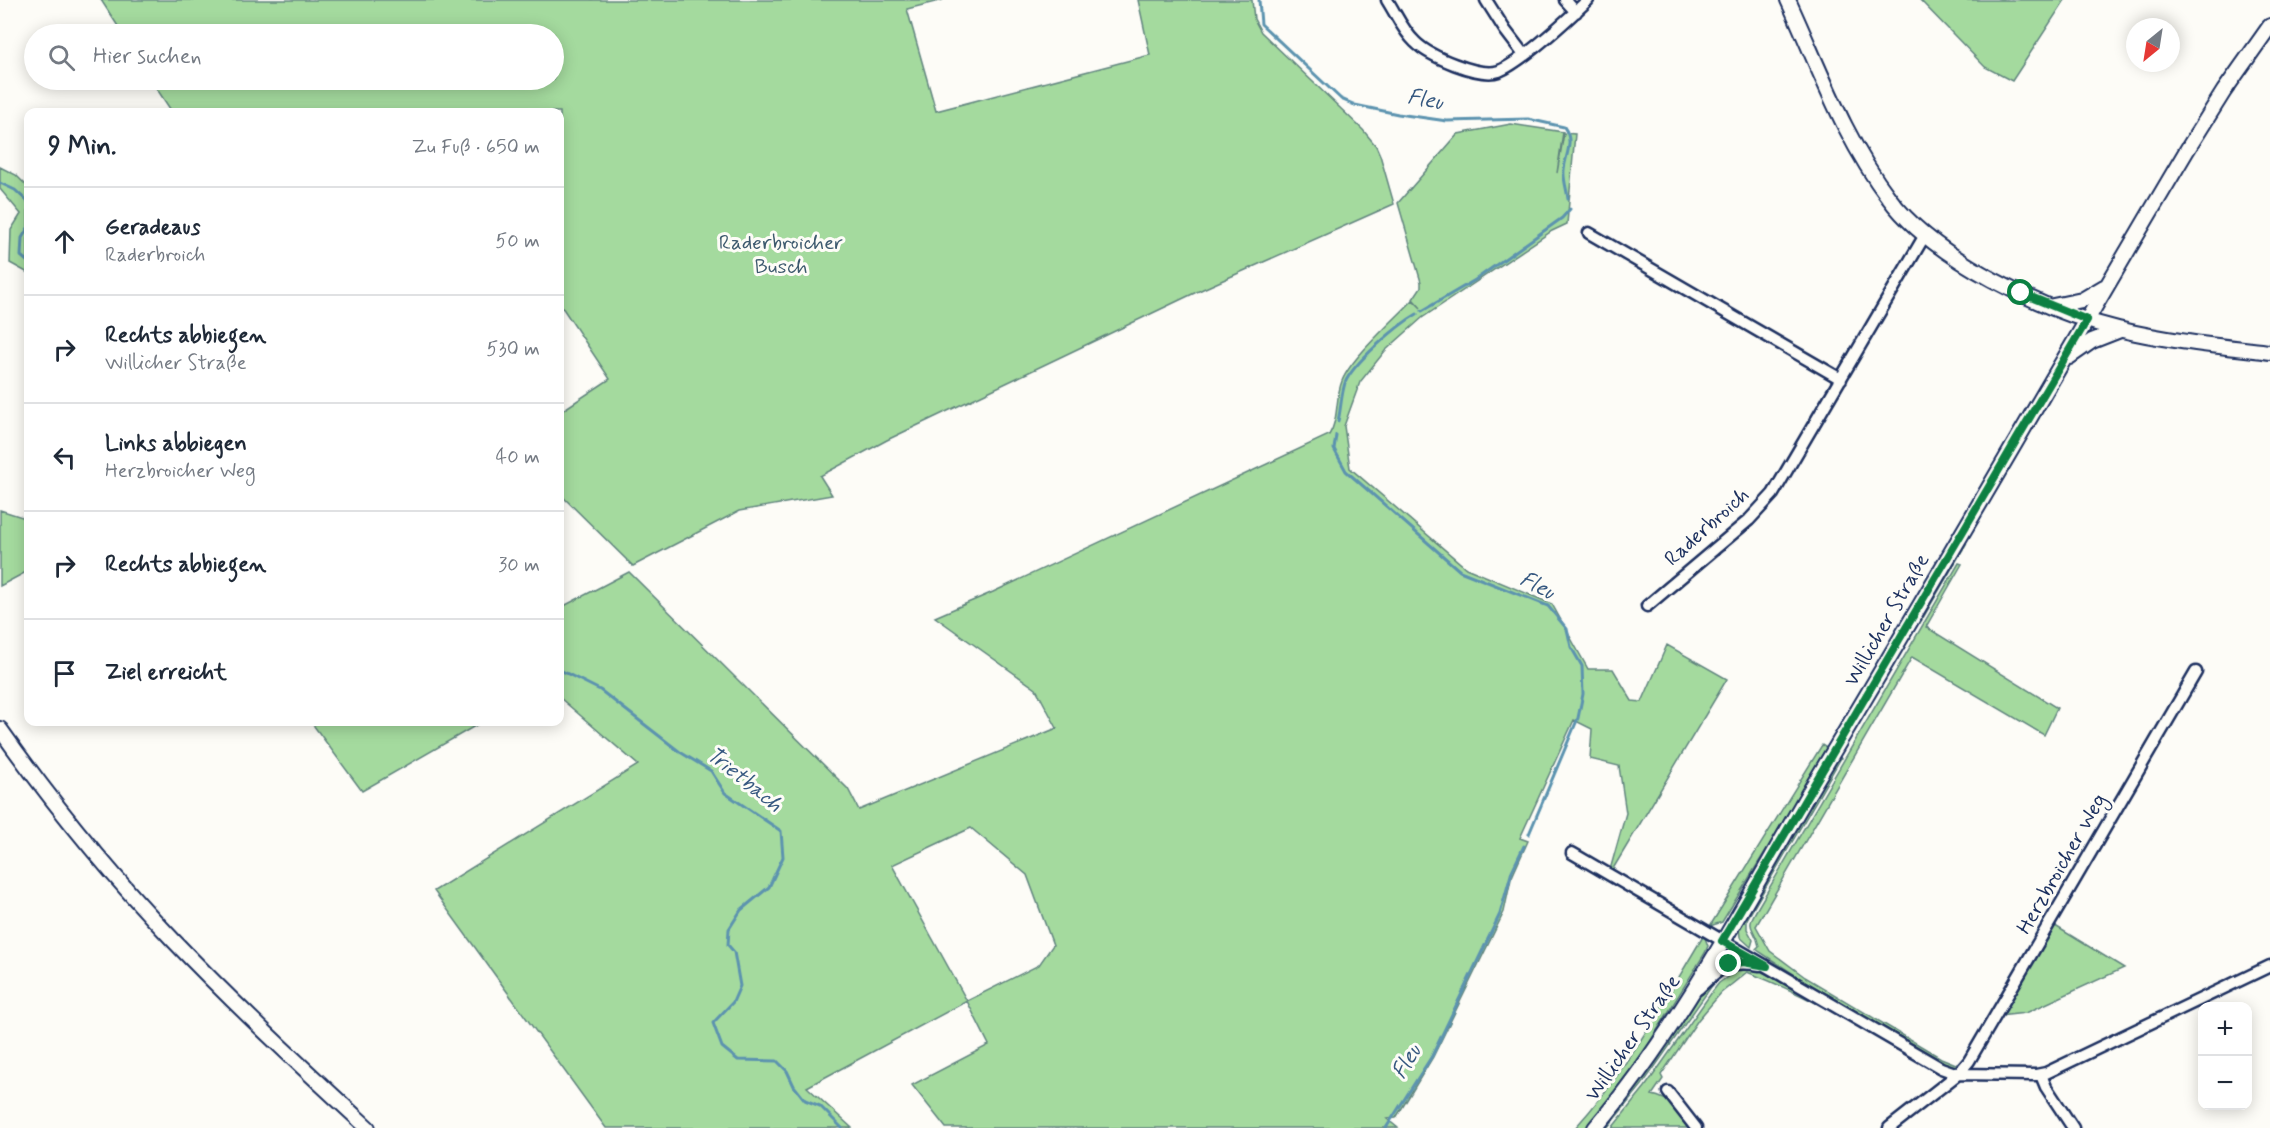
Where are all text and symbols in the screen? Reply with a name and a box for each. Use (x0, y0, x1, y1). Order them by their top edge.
north arrow (2126, 18, 2180, 72)
search box (24, 24, 564, 90)
icon: search (45, 41, 78, 74)
text: Hier suchen (93, 43, 202, 71)
water label: Fleu (1405, 83, 1446, 117)
text: 9 Min. (48, 130, 117, 164)
text: Zu Fuß · 650 m (412, 134, 540, 161)
text: Geradeaus (105, 214, 200, 242)
icon: ahead (48, 225, 81, 258)
text: 50 m (495, 228, 540, 255)
park label: Raderbroicher Busch (719, 229, 843, 281)
text: Raderbroich (105, 242, 205, 269)
route start (2007, 279, 2033, 305)
text: Rechts abbiegen (105, 322, 266, 350)
icon: right (48, 333, 81, 366)
text: 530 m (486, 336, 540, 363)
text: Willicher Straße (105, 350, 247, 377)
text: Links abbiegen (105, 430, 247, 458)
icon: left (48, 441, 81, 474)
text: 40 m (496, 444, 540, 471)
text: Herzbroicher Weg (105, 458, 255, 485)
street label: Raderbroich (1658, 481, 1756, 573)
icon: right (48, 549, 81, 582)
street label: Willicher Straße (1838, 549, 1936, 691)
text: Rechts abbiegen (105, 551, 266, 579)
text: 30 m (498, 552, 540, 579)
water label: Fleu (1515, 565, 1560, 607)
icon: arrive (48, 657, 81, 690)
text: Ziel erreicht (105, 659, 227, 687)
water label: Trietbach (700, 741, 788, 819)
street label: Herzbroicher Weg (2010, 789, 2114, 940)
route end (1715, 950, 1741, 976)
street label: Willicher Straße (1579, 969, 1687, 1107)
map controls (2198, 1002, 2252, 1110)
button: + (2198, 1002, 2252, 1056)
water label: Fleu (1386, 1038, 1429, 1084)
button: − (2198, 1056, 2252, 1110)

